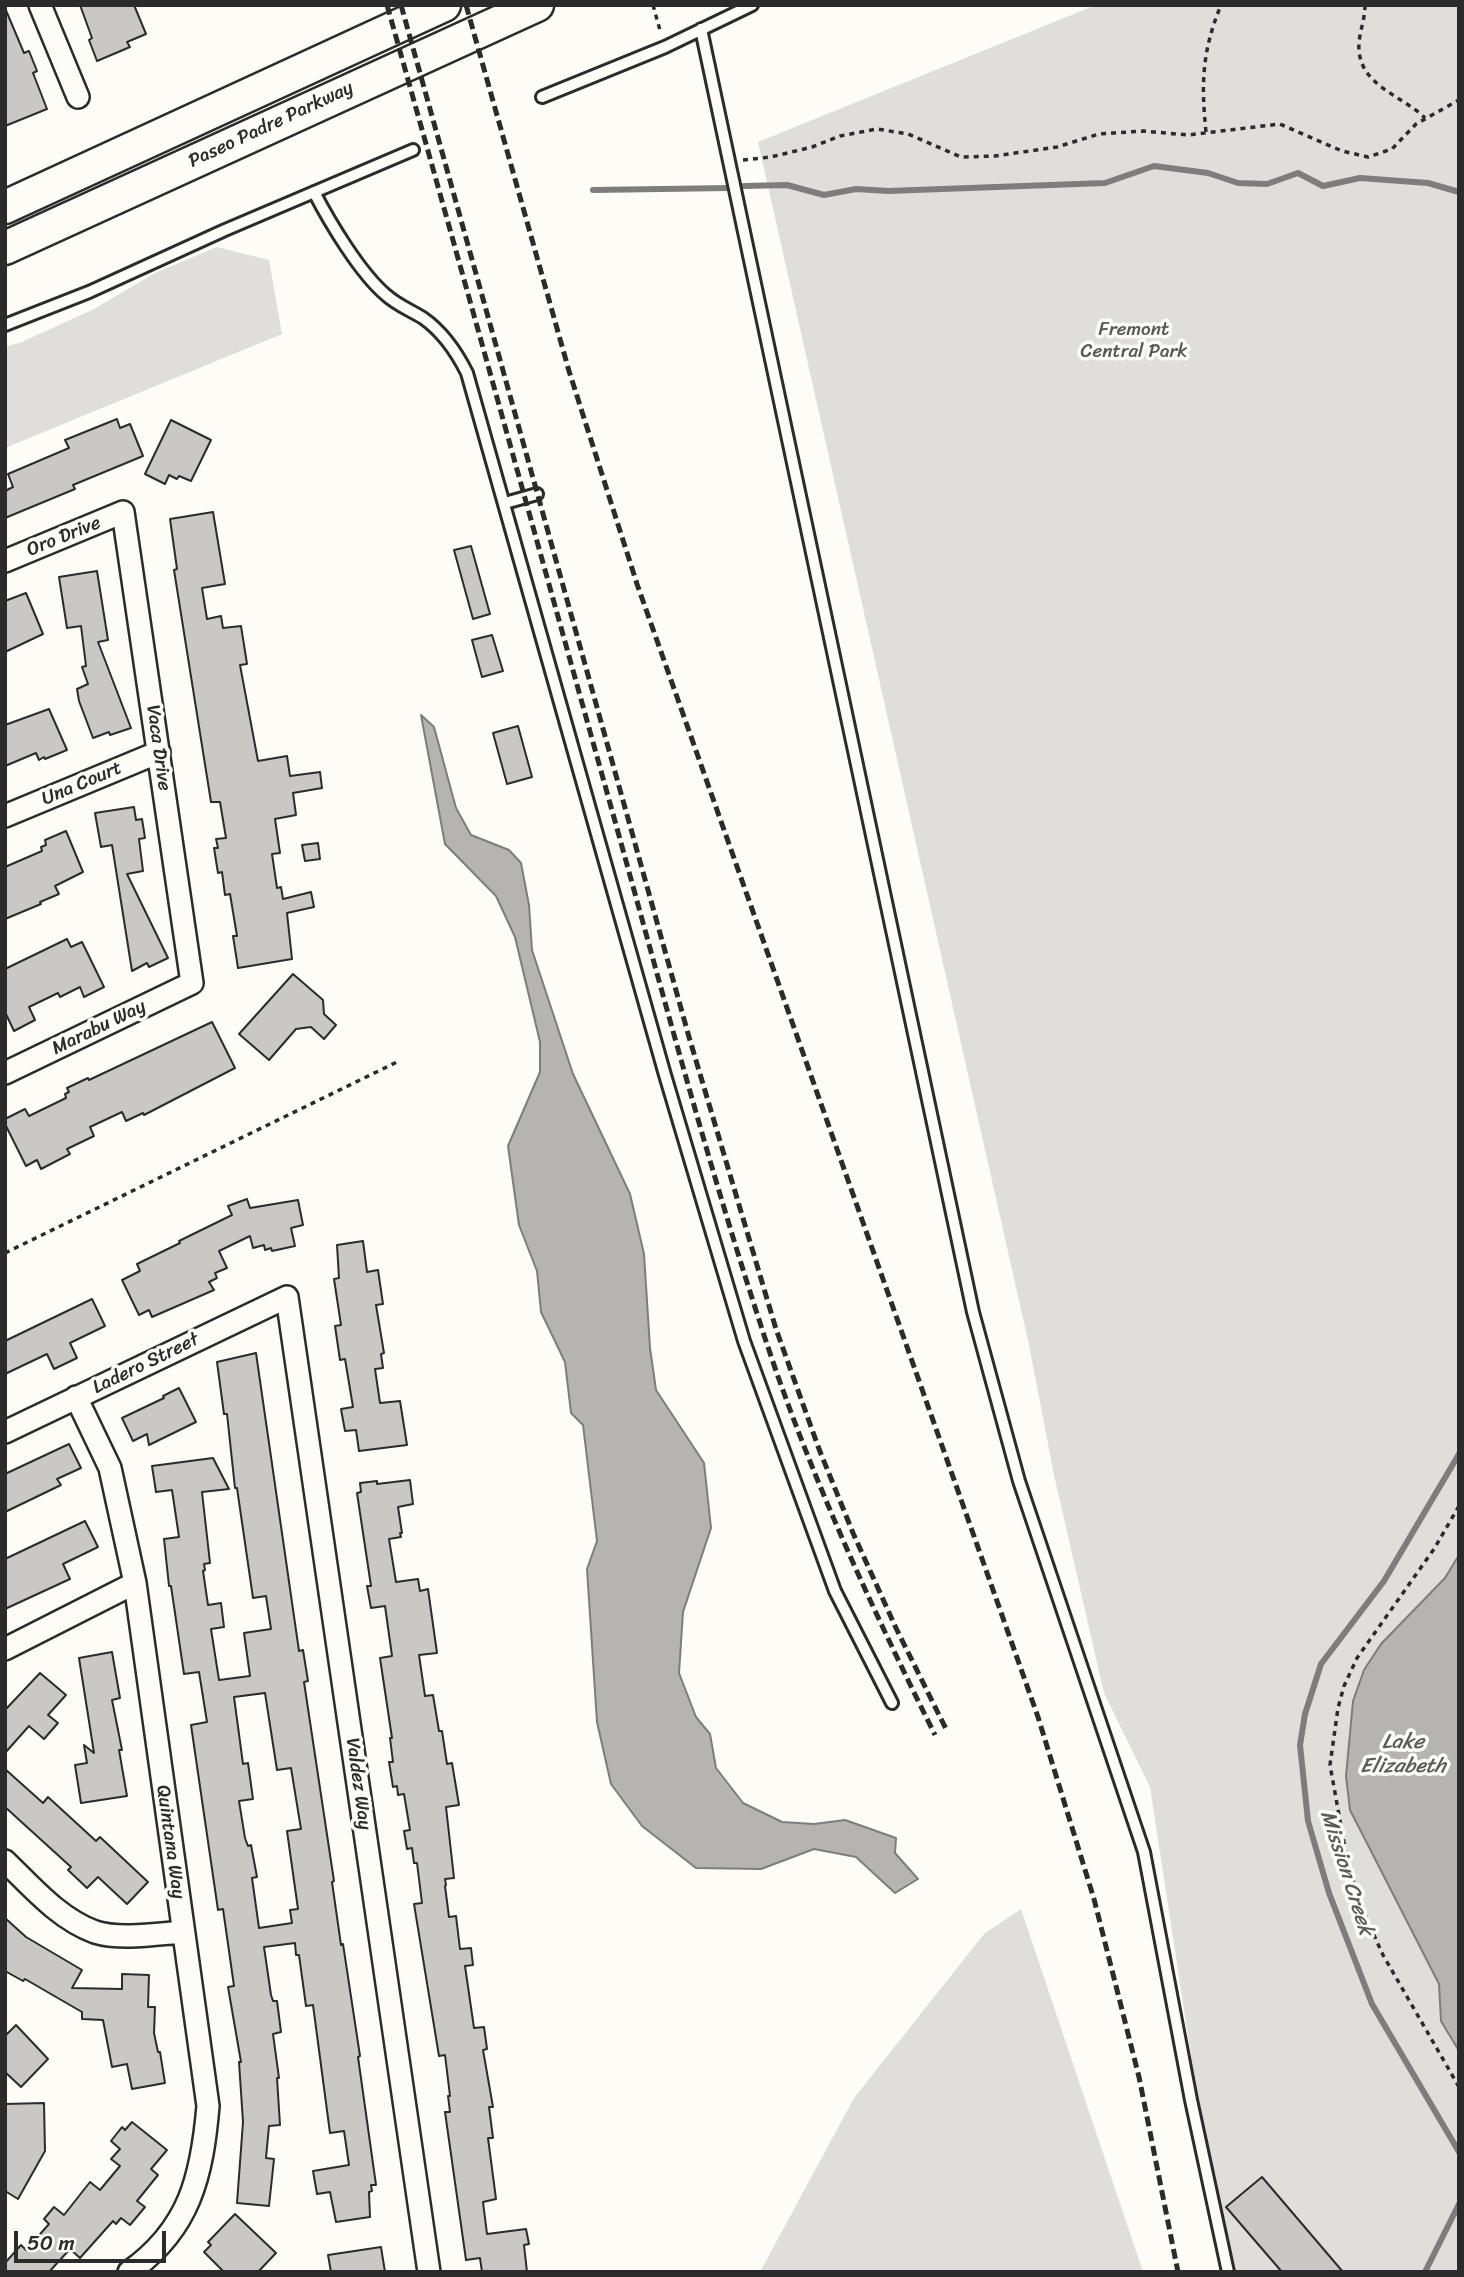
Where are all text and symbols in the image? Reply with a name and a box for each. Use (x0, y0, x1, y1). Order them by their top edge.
street label: Paseo Padre Parkway (185, 77, 357, 173)
park label: Fremont Central Park (1081, 319, 1187, 363)
street label: Oro Drive (24, 512, 104, 562)
street label: Vaca Drive (141, 704, 175, 792)
street label: Una Court (38, 757, 126, 811)
street label: Marabu Way (48, 995, 150, 1061)
street label: Ladero Street (89, 1328, 203, 1400)
water label: Lake Elizabeth (1360, 1730, 1446, 1780)
street label: Valdez Way (340, 1737, 376, 1831)
street label: Quintana Way (151, 1784, 189, 1900)
water label: Mission Creek (1314, 1807, 1378, 1939)
scale bar (18, 2218, 170, 2262)
text: 50 m (27, 2224, 75, 2262)

